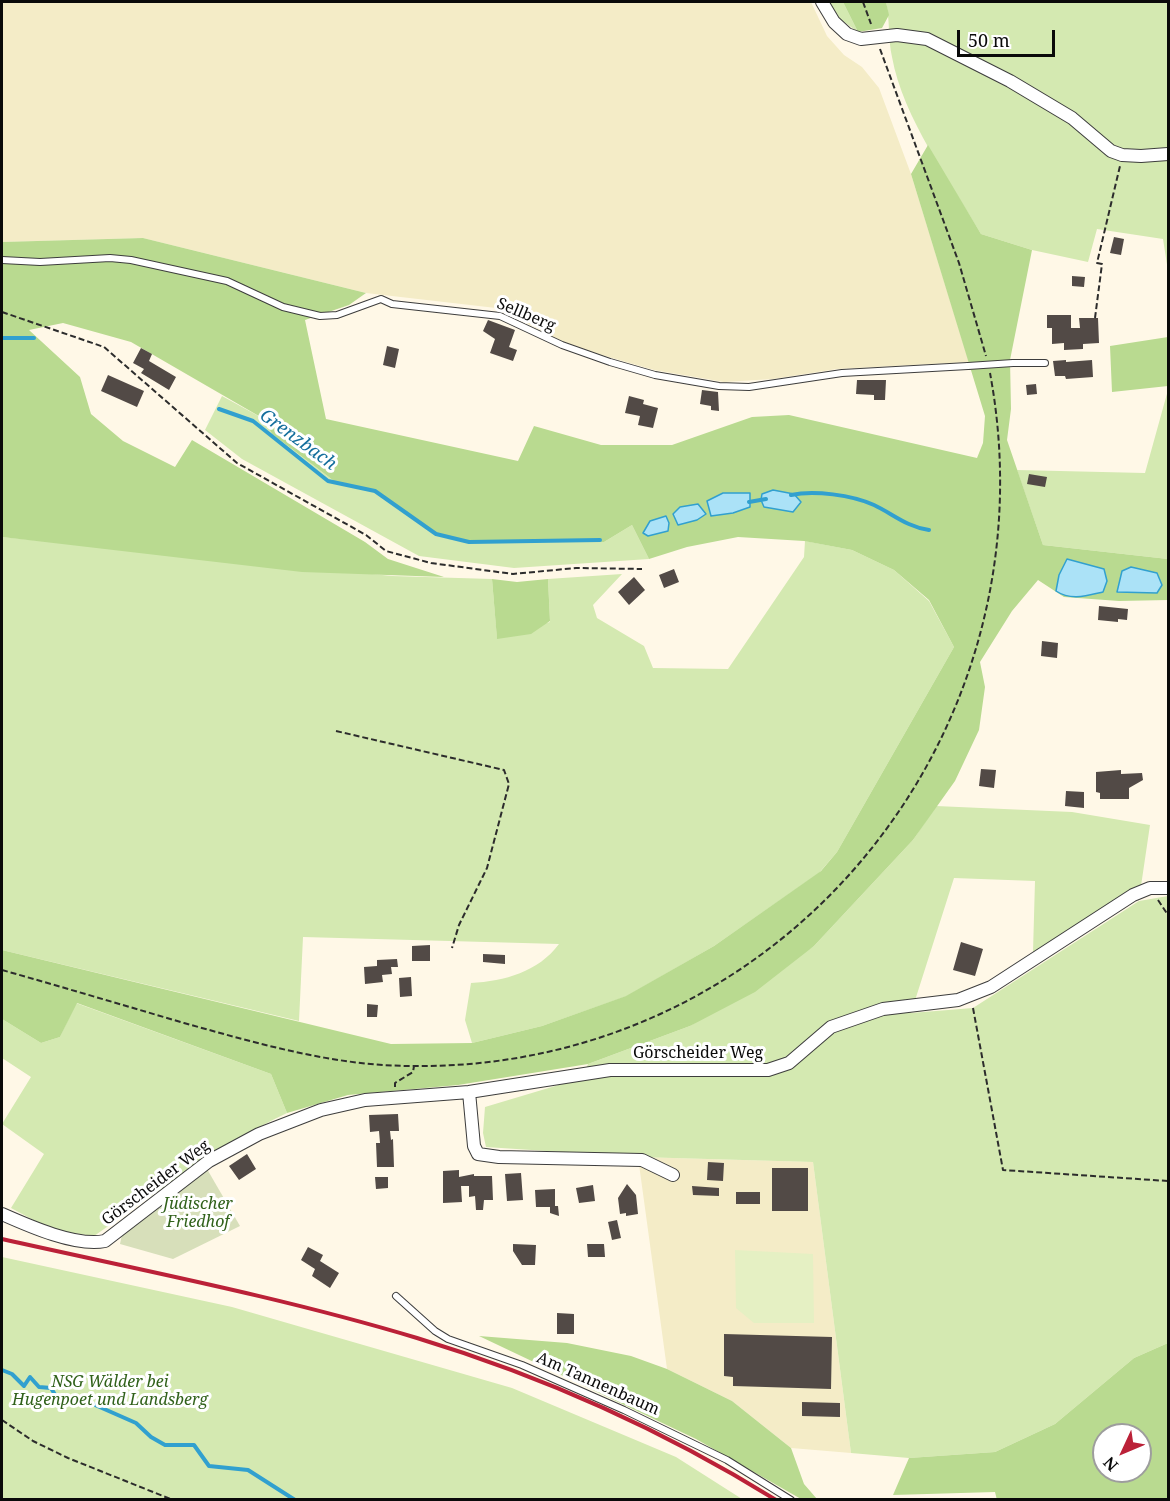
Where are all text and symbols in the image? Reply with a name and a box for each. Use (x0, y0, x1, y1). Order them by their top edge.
scale bar (960, 18, 1058, 56)
text: 50 m (968, 28, 1010, 52)
street label: Sellberg (494, 294, 558, 336)
water label: Grenzbach (255, 405, 341, 475)
street label: Görscheider Weg (633, 1043, 763, 1063)
street label: Görscheider Weg (98, 1136, 214, 1230)
park label: Jüdischer Friedhof (163, 1194, 233, 1232)
street label: Am Tannenbaum (534, 1348, 662, 1420)
park label: NSG Wälder bei Hugenpoet und Landsberg (12, 1372, 208, 1410)
north arrow (1092, 1423, 1152, 1483)
text: N (1098, 1452, 1123, 1476)

